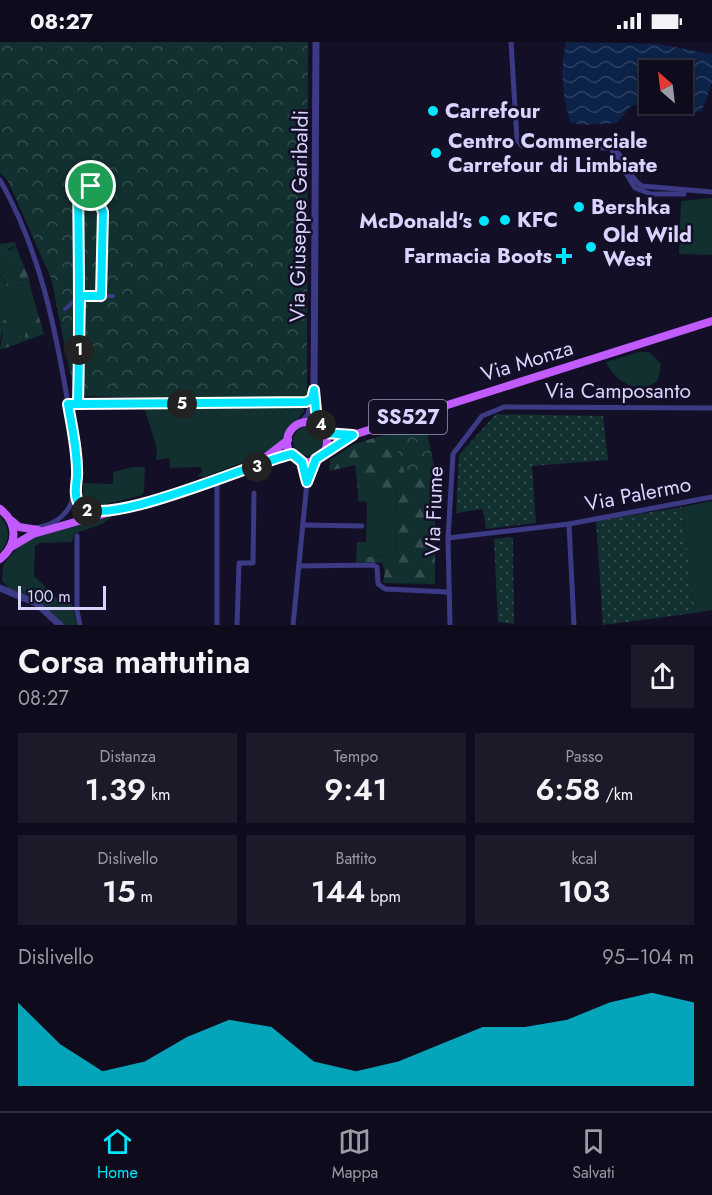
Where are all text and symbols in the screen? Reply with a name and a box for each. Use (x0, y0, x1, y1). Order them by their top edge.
text: 08:27 (30, 5, 93, 37)
north arrow (639, 60, 693, 114)
map controls (639, 60, 693, 114)
place label: Carrefour (445, 96, 541, 126)
marker: Carrefour (426, 104, 440, 118)
street label: Via Giuseppe Garibaldi (282, 110, 316, 322)
place label: Centro Commerciale Carrefour di Limbiate (448, 126, 658, 180)
marker: Centro Commerciale Carrefour di Limbiate (429, 146, 443, 160)
pin (65, 160, 116, 211)
icon: arrive (74, 169, 107, 202)
place label: Bershka (591, 192, 671, 222)
marker: Bershka (572, 200, 586, 214)
place label: KFC (517, 205, 558, 235)
place label: McDonald's (359, 206, 472, 236)
marker: KFC (498, 213, 512, 227)
marker: McDonald's (477, 214, 491, 228)
place label: Old Wild West (603, 220, 692, 274)
marker: Old Wild West (584, 240, 598, 254)
place label: Farmacia Boots (404, 241, 552, 271)
marker: Farmacia Boots (557, 249, 571, 263)
street label: Via Monza (477, 333, 577, 389)
pin: 1 (64, 335, 94, 365)
text: 1 (75, 338, 83, 361)
street label: Via Camposanto (545, 376, 691, 406)
pin: 5 (167, 389, 197, 419)
text: 5 (177, 392, 187, 415)
road number: SS527 (369, 400, 447, 434)
pin: 4 (306, 410, 336, 440)
text: 4 (315, 413, 327, 436)
pin: 3 (242, 452, 272, 482)
text: 3 (252, 455, 262, 478)
street label: Via Fiume (417, 465, 451, 556)
street label: Via Palermo (582, 469, 694, 519)
pin: 2 (72, 496, 102, 526)
text: 2 (82, 499, 92, 522)
scale bar (18, 583, 106, 610)
text: 100 m (27, 585, 71, 608)
text: Corsa mattutina (18, 638, 250, 685)
button: share (631, 645, 694, 708)
text: 08:27 (18, 684, 69, 713)
text: Distanza (99, 745, 156, 768)
text: Tempo (334, 745, 378, 768)
text: Passo (566, 745, 603, 768)
text: 1.39 (85, 768, 146, 811)
text: 9:41 (324, 768, 388, 811)
text: 6:58 (535, 768, 601, 811)
text: km (146, 783, 170, 806)
text: /km (601, 783, 633, 806)
text: Dislivello (97, 847, 158, 870)
text: Battito (335, 847, 377, 870)
text: kcal (571, 847, 597, 870)
text: 15 (102, 870, 136, 913)
text: 144 (311, 870, 365, 913)
text: 103 (558, 870, 610, 913)
text: m (136, 885, 153, 908)
text: bpm (365, 885, 401, 908)
text: Dislivello (18, 943, 94, 972)
text: 95–104 m (602, 943, 694, 972)
tab: Home (97, 1125, 138, 1184)
tab: Mappa (332, 1125, 378, 1184)
tab: Salvati (572, 1125, 615, 1184)

